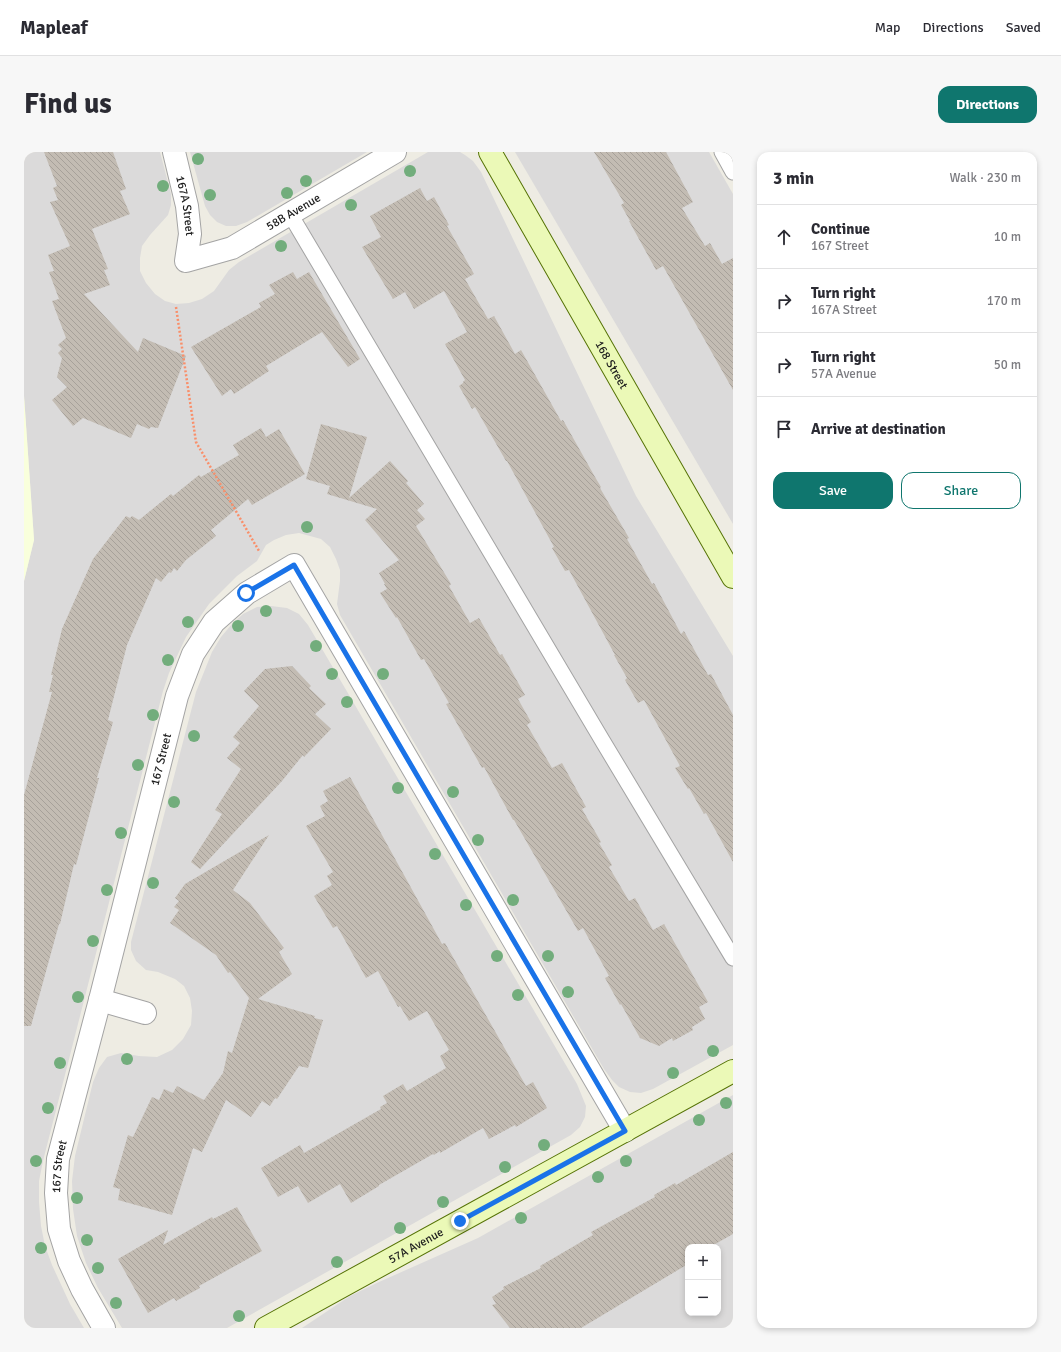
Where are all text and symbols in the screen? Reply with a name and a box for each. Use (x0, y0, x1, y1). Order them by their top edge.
text: Mapleaf (20, 16, 88, 40)
text: Map (875, 19, 901, 36)
text: Directions (923, 19, 984, 36)
text: Saved (1006, 19, 1041, 36)
button: Directions (938, 86, 1037, 123)
text: Find us (24, 87, 112, 121)
text: 3 min (773, 168, 814, 189)
text: Walk · 230 m (950, 170, 1021, 186)
street label: 167A Street (172, 174, 197, 237)
street label: 58B Avenue (264, 190, 323, 234)
text: Continue (811, 220, 870, 238)
icon: ahead (773, 226, 795, 248)
text: 10 m (994, 229, 1021, 245)
text: 167 Street (811, 238, 869, 254)
text: Turn right (811, 284, 876, 302)
icon: right (773, 290, 795, 312)
text: 170 m (987, 293, 1021, 309)
text: 167A Street (811, 302, 877, 318)
street label: 168 Street (591, 338, 631, 392)
text: Turn right (811, 348, 876, 366)
icon: right (773, 354, 795, 376)
text: 50 m (994, 357, 1021, 373)
text: 57A Avenue (811, 366, 877, 382)
icon: arrive (773, 418, 795, 440)
text: Arrive at destination (811, 420, 946, 438)
button: Save (773, 472, 893, 509)
button: Share (901, 472, 1021, 509)
route start (237, 584, 255, 602)
street label: 167 Street (148, 732, 175, 787)
street label: 167 Street (49, 1139, 71, 1193)
route end (451, 1212, 469, 1230)
street label: 57A Avenue (386, 1225, 446, 1267)
map controls (685, 1244, 721, 1316)
button: + (685, 1244, 721, 1280)
button: − (685, 1280, 721, 1316)

